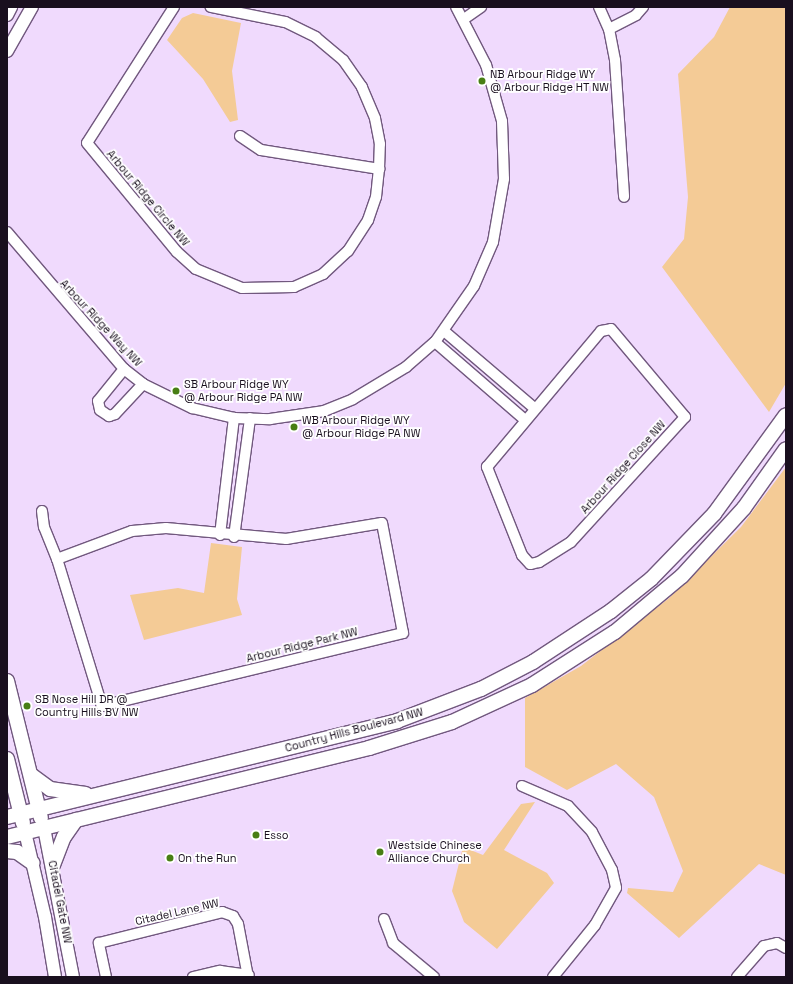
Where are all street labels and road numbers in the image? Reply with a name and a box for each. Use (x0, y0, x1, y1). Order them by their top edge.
street label: Arbour Ridge Circle NW (104, 147, 192, 249)
street label: Arbour Ridge Way NW (57, 277, 145, 369)
street label: Arbour Ridge Close NW (578, 418, 668, 516)
street label: Arbour Ridge Park NW (245, 625, 359, 665)
street label: Country Hills Boulevard NW (283, 705, 425, 755)
street label: Citadel Gate NW (45, 859, 75, 945)
street label: Citadel Lane NW (134, 896, 220, 928)

